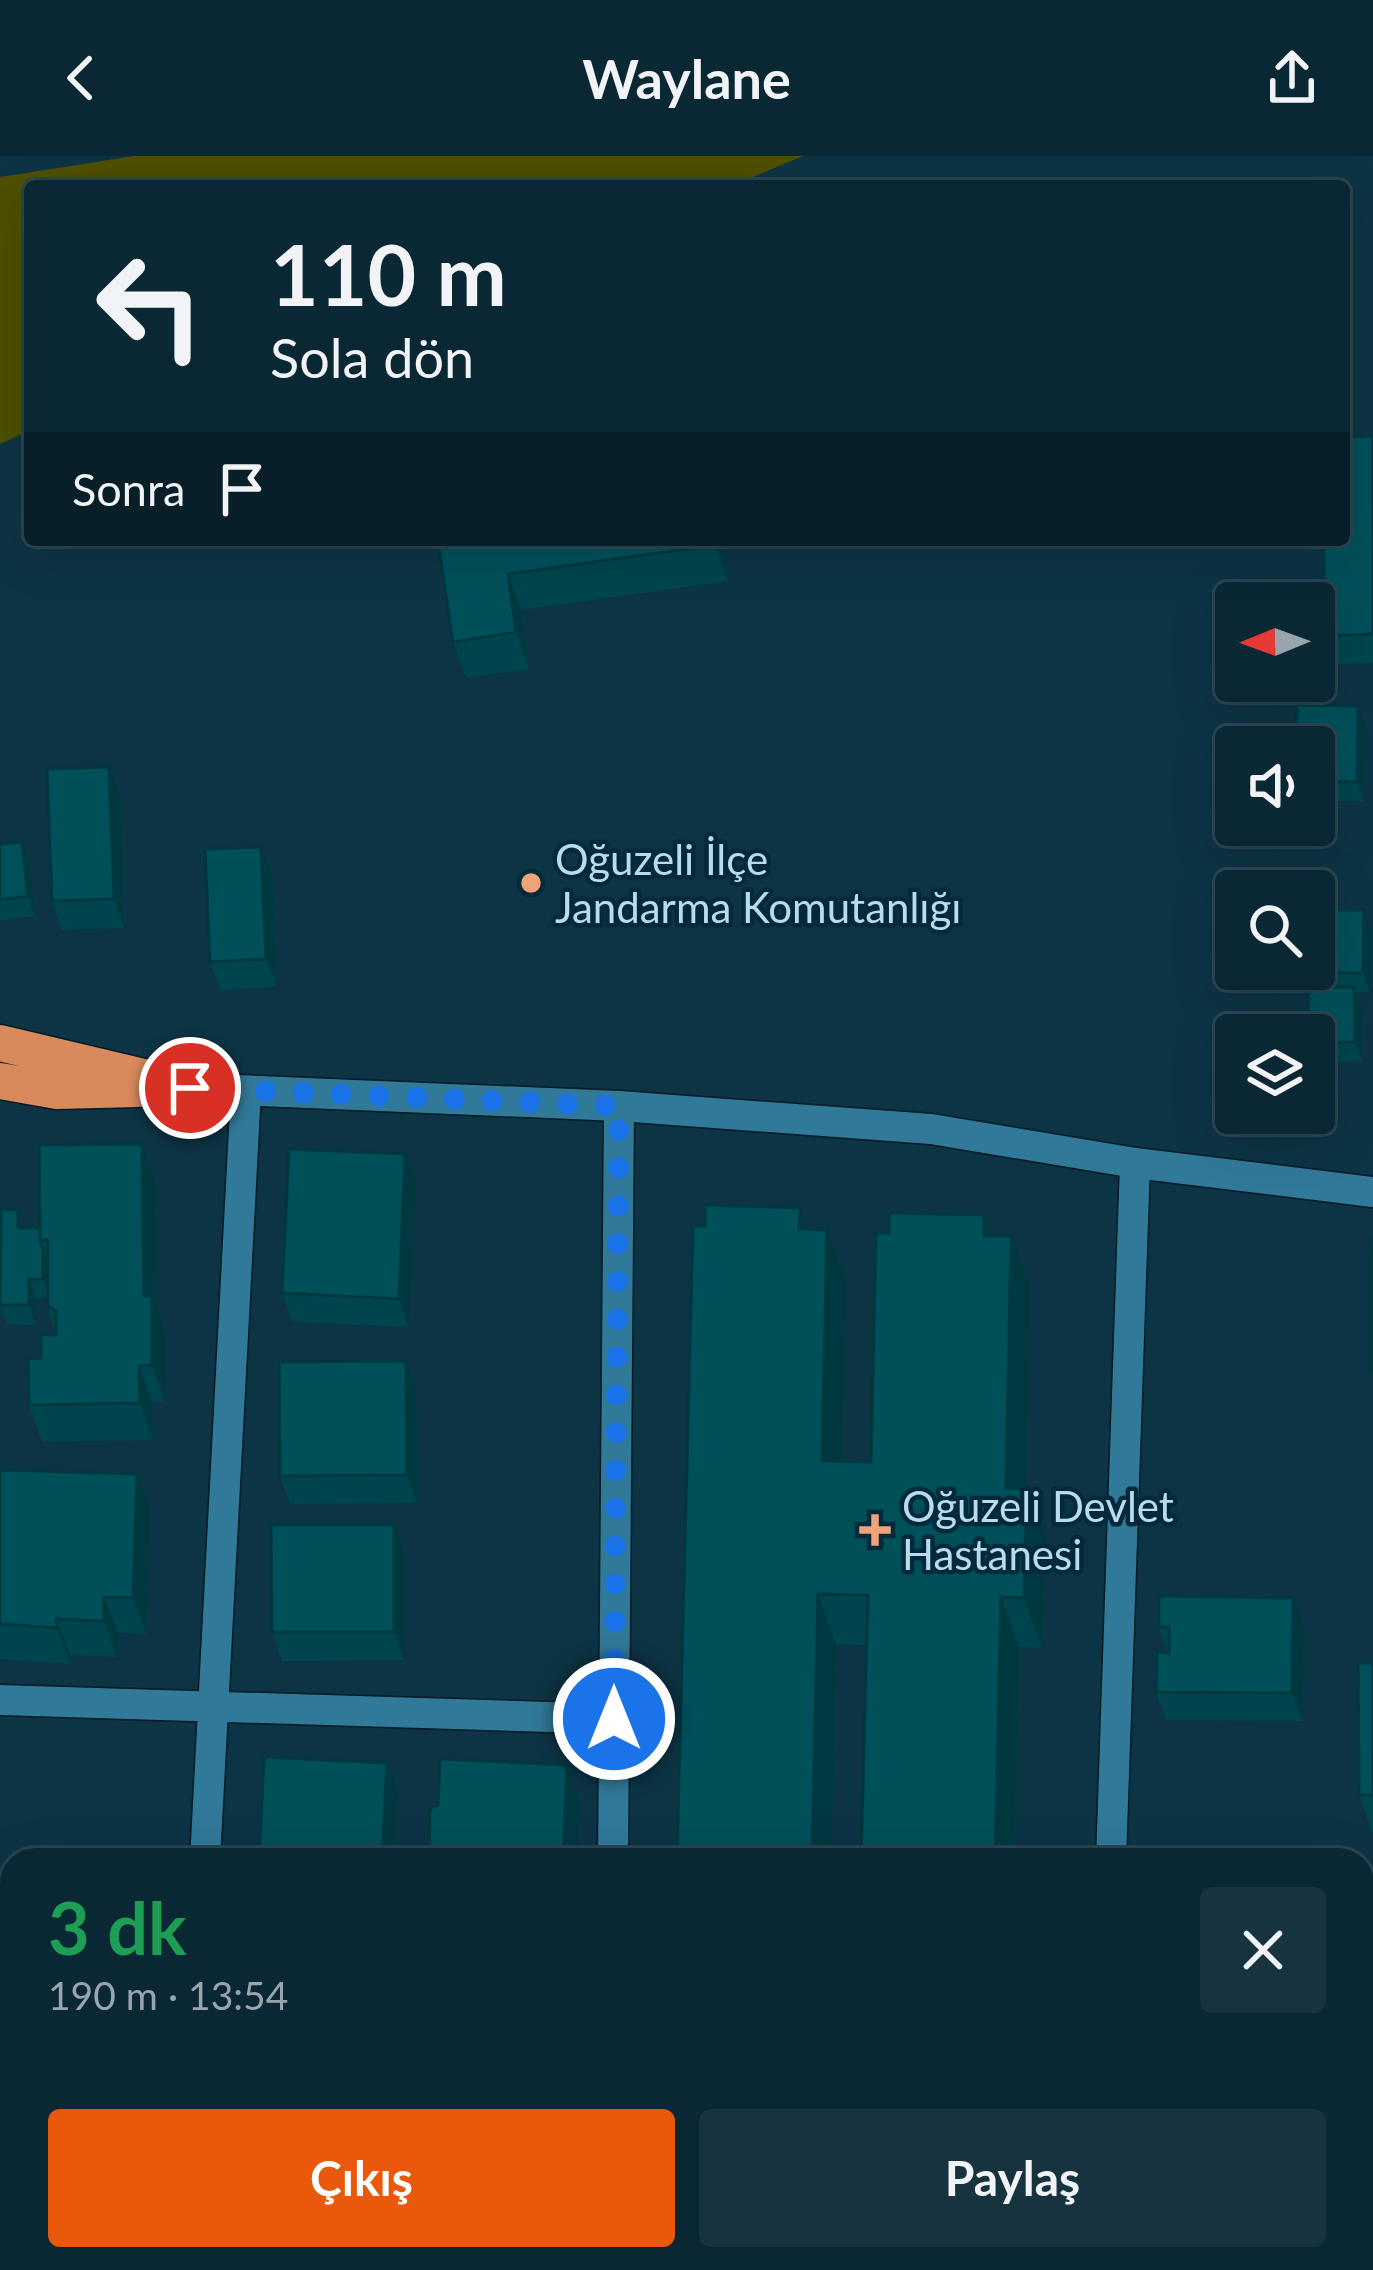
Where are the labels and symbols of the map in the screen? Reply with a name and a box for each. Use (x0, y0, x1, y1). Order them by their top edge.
north arrow (1215, 582, 1335, 702)
place label: Oğuzeli İlçe Jandarma Komutanlığı (555, 834, 961, 932)
marker: Oğuzeli İlçe Jandarma Komutanlığı (518, 870, 544, 896)
pin (139, 1037, 241, 1139)
place label: Oğuzeli Devlet Hastanesi (902, 1481, 1174, 1579)
marker: Oğuzeli Devlet Hastanesi (859, 1514, 891, 1546)
position arrow (551, 1656, 677, 1782)

